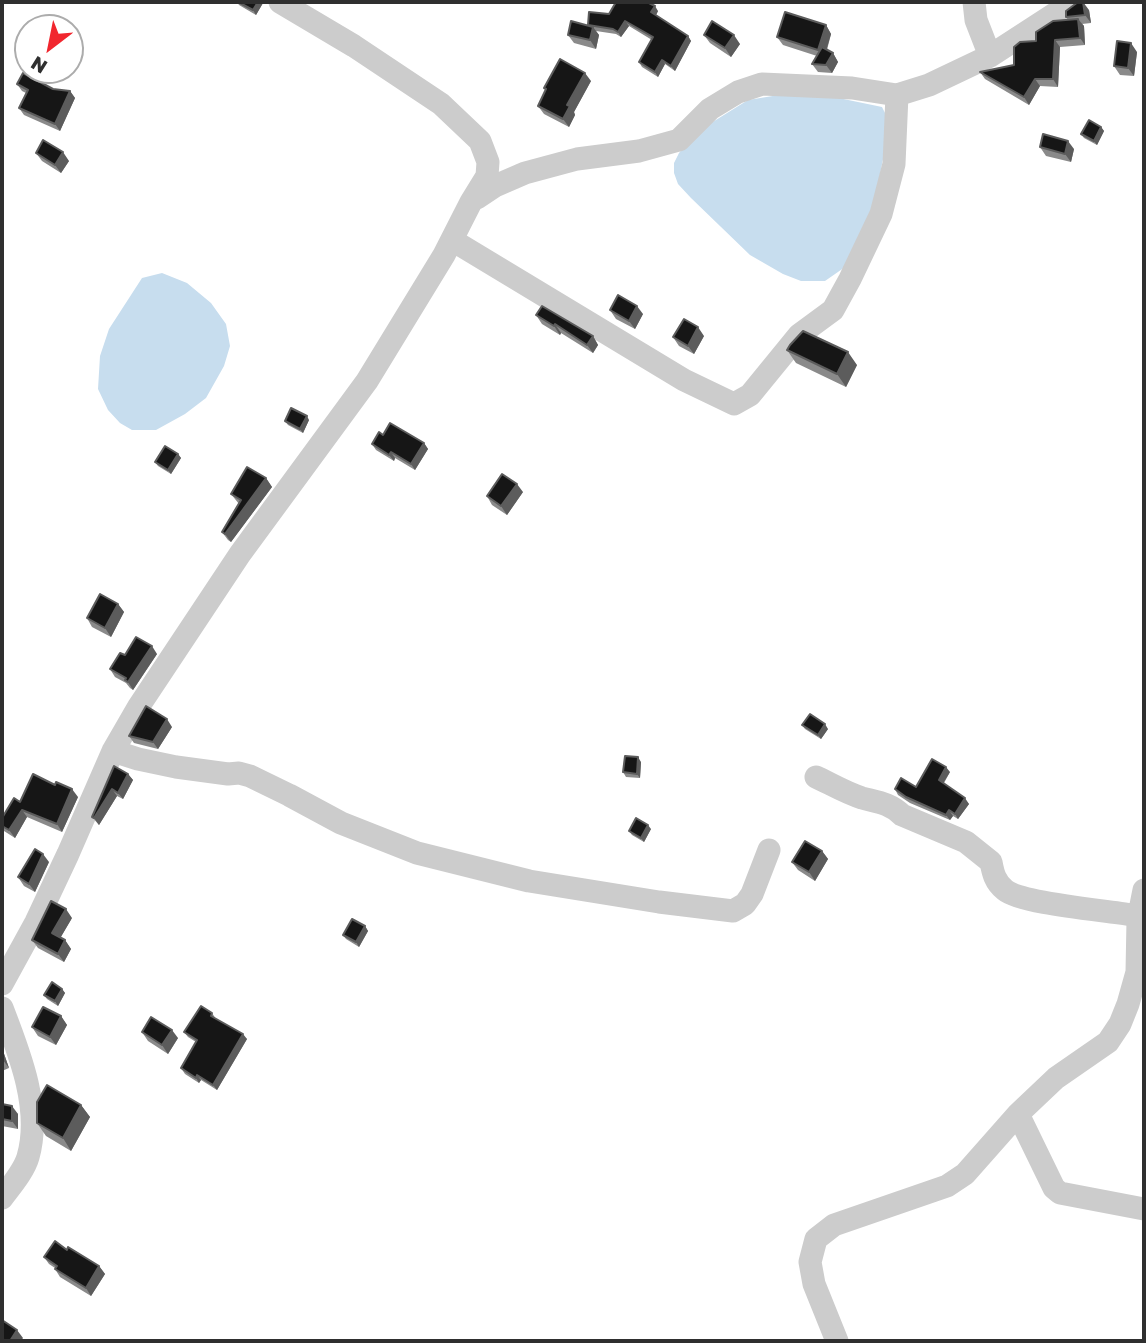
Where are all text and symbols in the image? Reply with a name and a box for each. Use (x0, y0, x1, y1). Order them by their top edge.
north arrow (14, 14, 84, 84)
text: N (26, 52, 51, 79)

